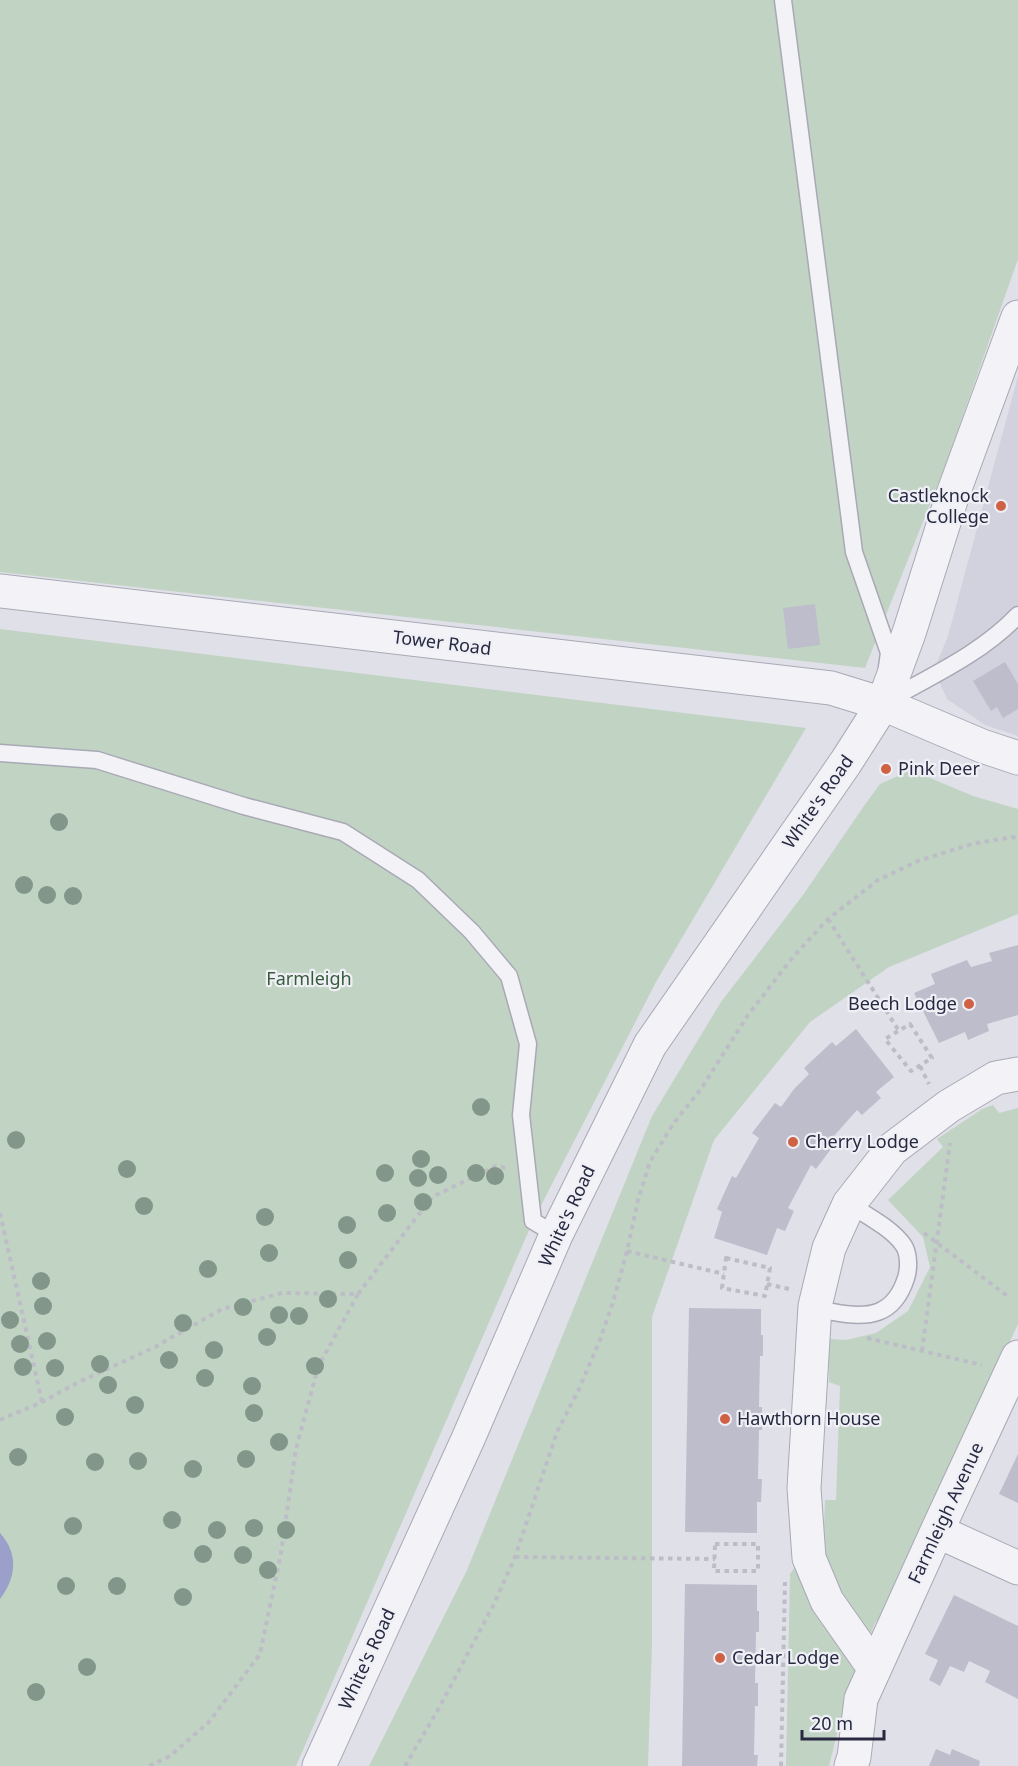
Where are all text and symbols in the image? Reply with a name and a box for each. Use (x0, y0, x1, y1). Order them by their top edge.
place label: Castleknock College (888, 483, 989, 528)
marker: Castleknock College (994, 499, 1008, 513)
street label: Tower Road (392, 624, 493, 660)
street label: White's Road (776, 750, 858, 853)
place label: Pink Deer (898, 756, 980, 780)
marker: Pink Deer (879, 762, 893, 776)
park label: Farmleigh (266, 966, 352, 990)
place label: Beech Lodge (848, 991, 957, 1015)
marker: Beech Lodge (962, 997, 976, 1011)
place label: Cherry Lodge (805, 1129, 919, 1153)
marker: Cherry Lodge (786, 1135, 800, 1149)
street label: White's Road (532, 1161, 600, 1270)
place label: Hawthorn House (737, 1406, 880, 1430)
marker: Hawthorn House (718, 1412, 732, 1426)
street label: Farmleigh Avenue (902, 1438, 988, 1587)
street label: White's Road (332, 1604, 400, 1713)
place label: Cedar Lodge (732, 1645, 839, 1669)
marker: Cedar Lodge (713, 1651, 727, 1665)
scale bar (802, 1703, 884, 1741)
text: 20 m (811, 1711, 853, 1735)

